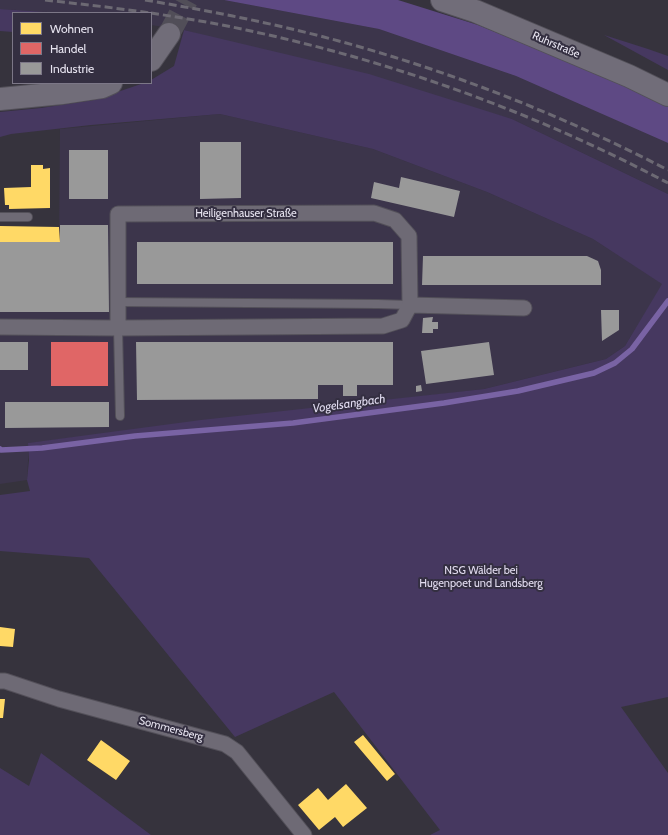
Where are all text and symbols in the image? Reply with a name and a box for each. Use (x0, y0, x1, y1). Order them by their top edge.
legend (12, 12, 152, 84)
text: Wohnen (50, 21, 94, 36)
street label: Ruhrstraße (530, 29, 582, 61)
text: Handel (50, 41, 86, 56)
text: Industrie (50, 61, 94, 76)
street label: Heiligenhauser Straße (195, 207, 297, 221)
water label: Vogelsangbach (312, 392, 386, 416)
park label: NSG Wälder bei Hugenpoet und Landsberg (419, 564, 543, 590)
street label: Sommersberg (137, 714, 205, 744)

